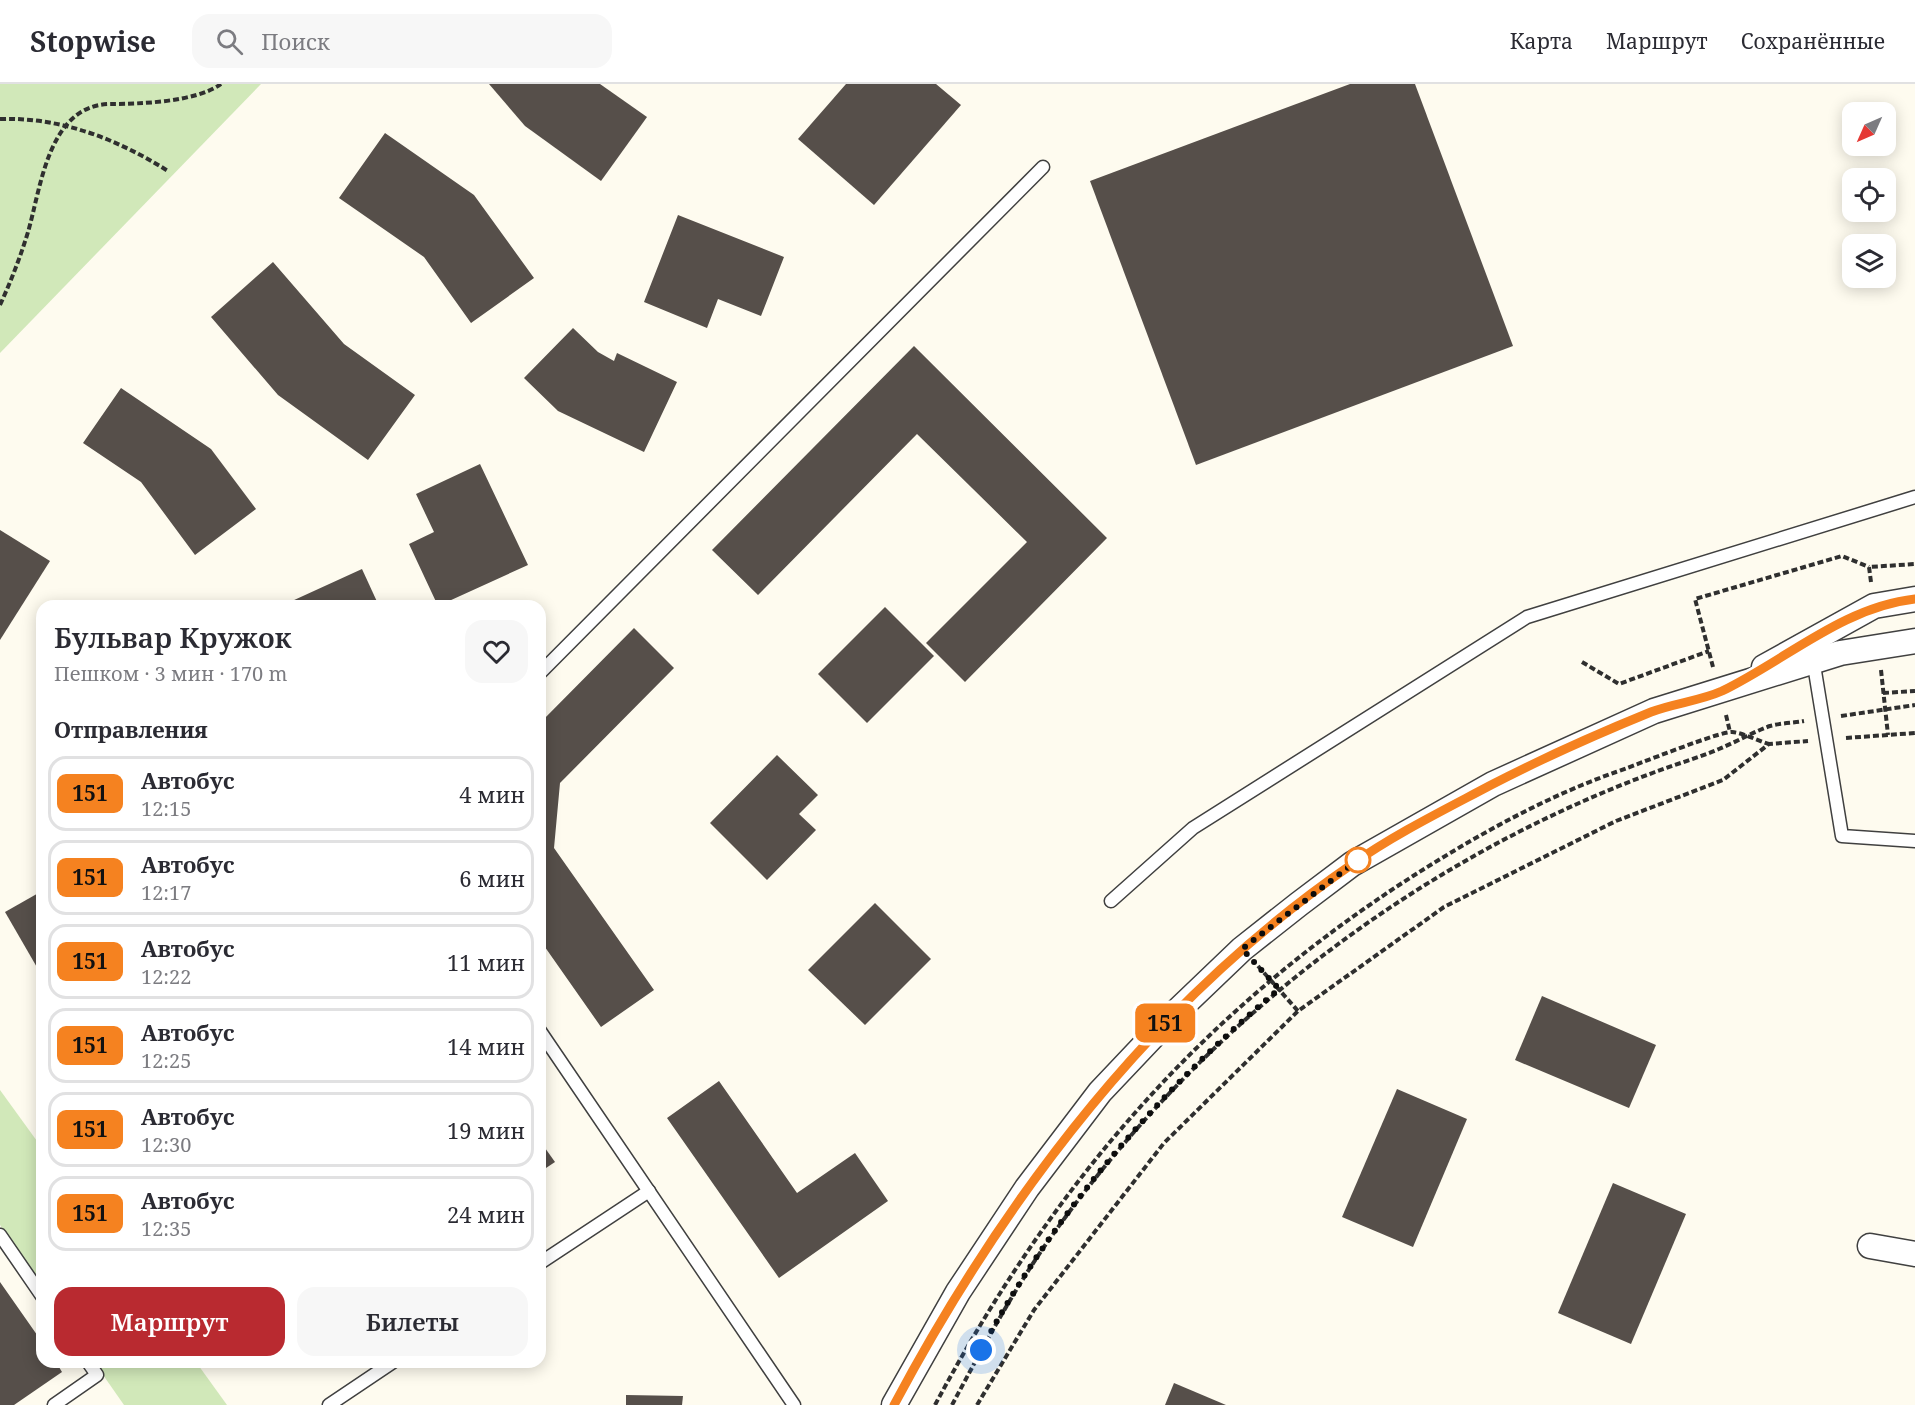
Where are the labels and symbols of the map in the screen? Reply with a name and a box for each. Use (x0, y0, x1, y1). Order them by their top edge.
north arrow (1842, 102, 1896, 156)
unlabelled marker (1345, 847, 1371, 873)
line badge: 151 (1130, 1004, 1200, 1042)
your location (966, 1335, 996, 1365)

